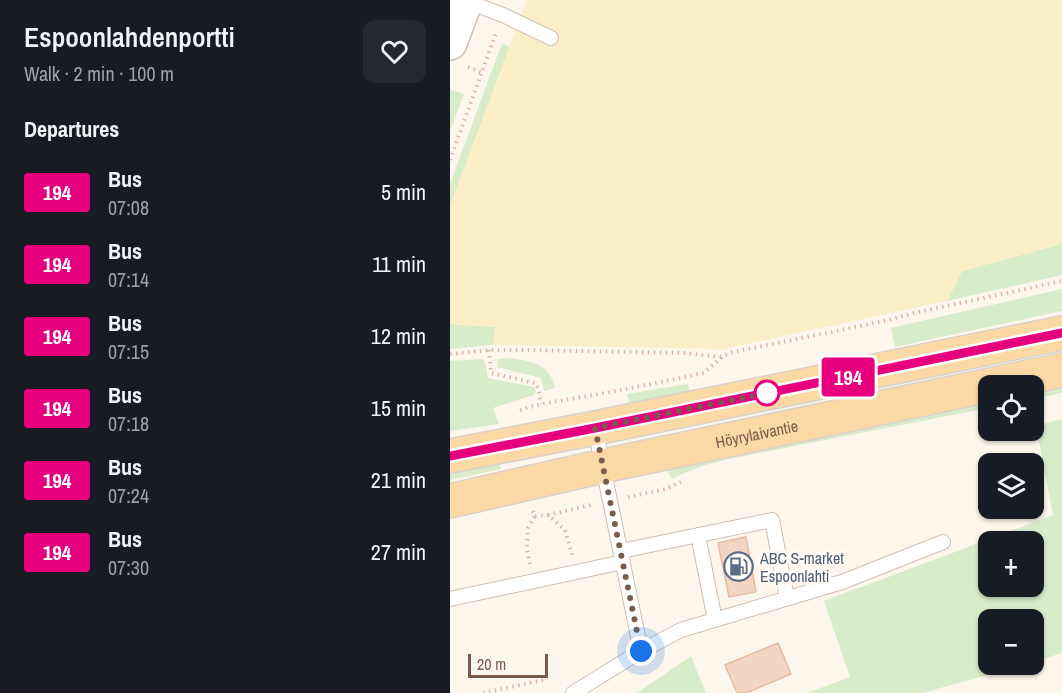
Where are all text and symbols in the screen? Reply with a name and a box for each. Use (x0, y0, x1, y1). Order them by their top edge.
text: Espoonlahdenportti (24, 18, 235, 56)
button: heart (363, 20, 426, 83)
text: Walk · 2 min · 100 m (24, 60, 174, 87)
text: Departures (24, 114, 119, 144)
text: Bus (108, 164, 142, 194)
text: 5 min (381, 177, 426, 207)
text: 194 (43, 178, 71, 207)
text: 07:08 (108, 194, 149, 221)
text: Bus (108, 236, 142, 266)
text: 11 min (372, 249, 426, 279)
text: 194 (43, 250, 71, 279)
text: 07:14 (108, 266, 149, 293)
text: Bus (108, 308, 142, 338)
text: 12 min (371, 321, 426, 351)
text: 194 (43, 322, 71, 351)
text: 07:15 (108, 338, 149, 365)
line badge: 194 (814, 358, 882, 397)
text: 194 (834, 363, 862, 392)
map controls (978, 375, 1044, 675)
button: locate (978, 375, 1044, 441)
text: Bus (108, 380, 142, 410)
unlabelled marker (754, 380, 780, 406)
text: 15 min (371, 393, 426, 423)
text: 194 (43, 394, 71, 423)
text: 07:18 (108, 410, 149, 437)
street label: Höyrylaivantie (713, 414, 800, 453)
text: Bus (108, 452, 142, 482)
button: layers (978, 453, 1044, 519)
text: 21 min (371, 465, 426, 495)
text: 194 (43, 466, 71, 495)
text: 07:24 (108, 482, 149, 509)
text: Bus (108, 524, 142, 554)
button: + (978, 531, 1044, 597)
text: 27 min (371, 537, 426, 567)
text: 194 (43, 538, 71, 567)
place label: ABC S-market Espoonlahti (759, 547, 844, 587)
fuel station icon: ABC S-market Espoonlahti (723, 551, 755, 583)
text: 07:30 (108, 554, 149, 581)
button: − (978, 609, 1044, 675)
your location (626, 636, 656, 666)
scale bar (468, 651, 548, 678)
text: 20 m (477, 653, 506, 675)

